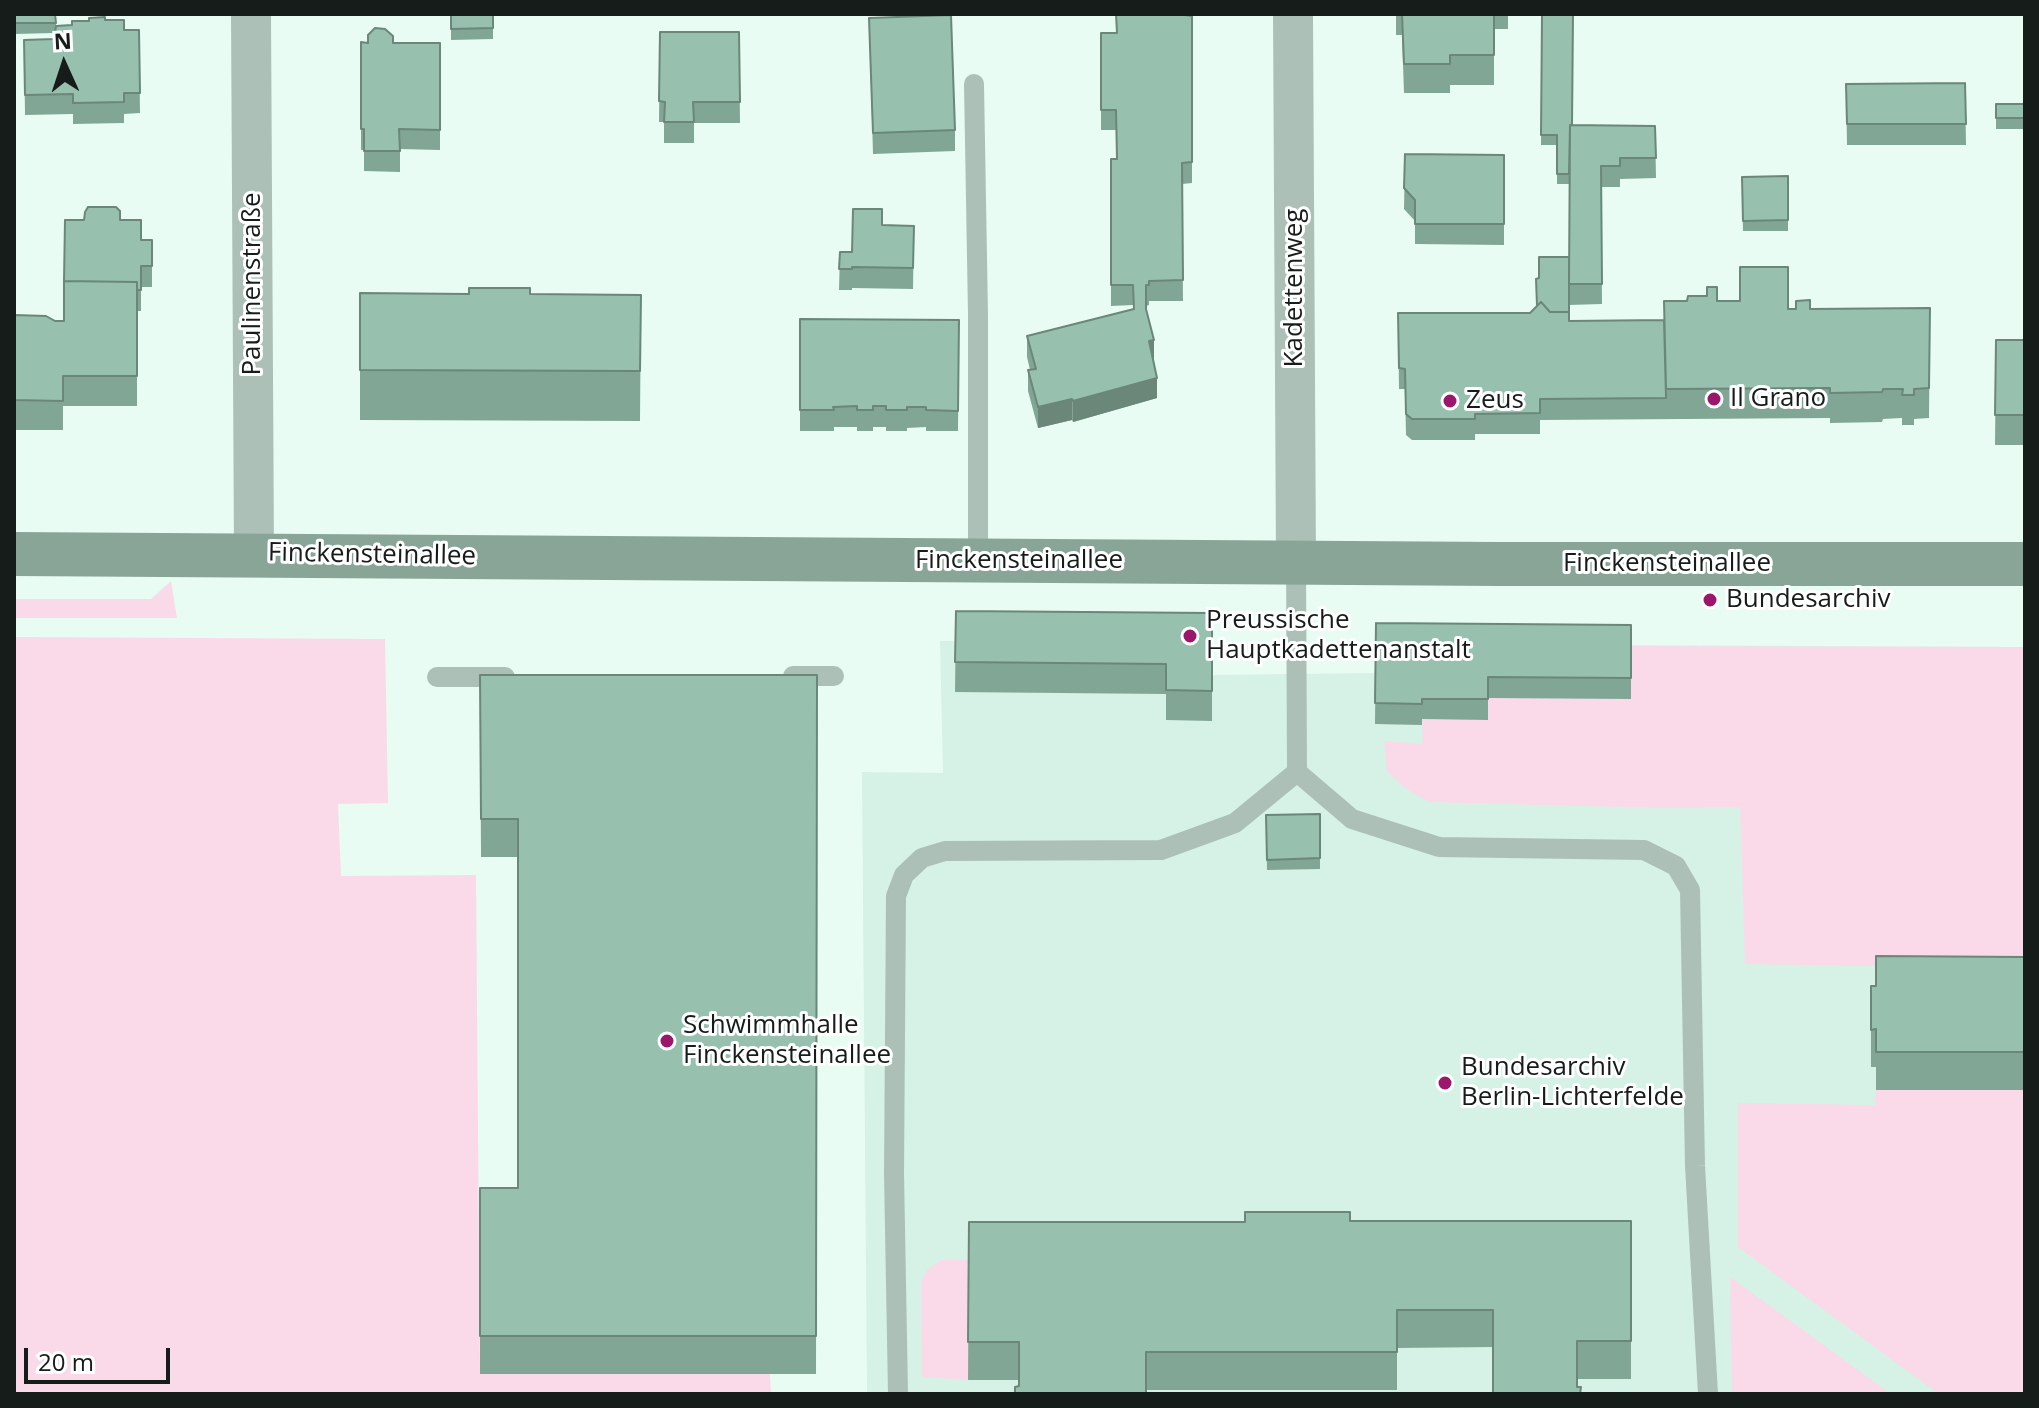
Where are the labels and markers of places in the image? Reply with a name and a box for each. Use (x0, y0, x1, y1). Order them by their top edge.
place label: Il Grano (1730, 383, 1826, 415)
place label: Zeus (1466, 385, 1524, 417)
marker: Il Grano (1705, 390, 1723, 408)
marker: Zeus (1441, 392, 1459, 410)
place label: Bundesarchiv (1726, 584, 1891, 616)
marker: Bundesarchiv (1701, 591, 1719, 609)
place label: Preussische Hauptkadettenanstalt (1206, 605, 1471, 666)
marker: Preussische Hauptkadettenanstalt (1181, 627, 1199, 645)
place label: Schwimmhalle Finckensteinallee (683, 1010, 891, 1072)
marker: Schwimmhalle Finckensteinallee (658, 1032, 676, 1050)
place label: Bundesarchiv Berlin-Lichterfelde (1461, 1052, 1684, 1114)
marker: Bundesarchiv Berlin-Lichterfelde (1436, 1074, 1454, 1092)

